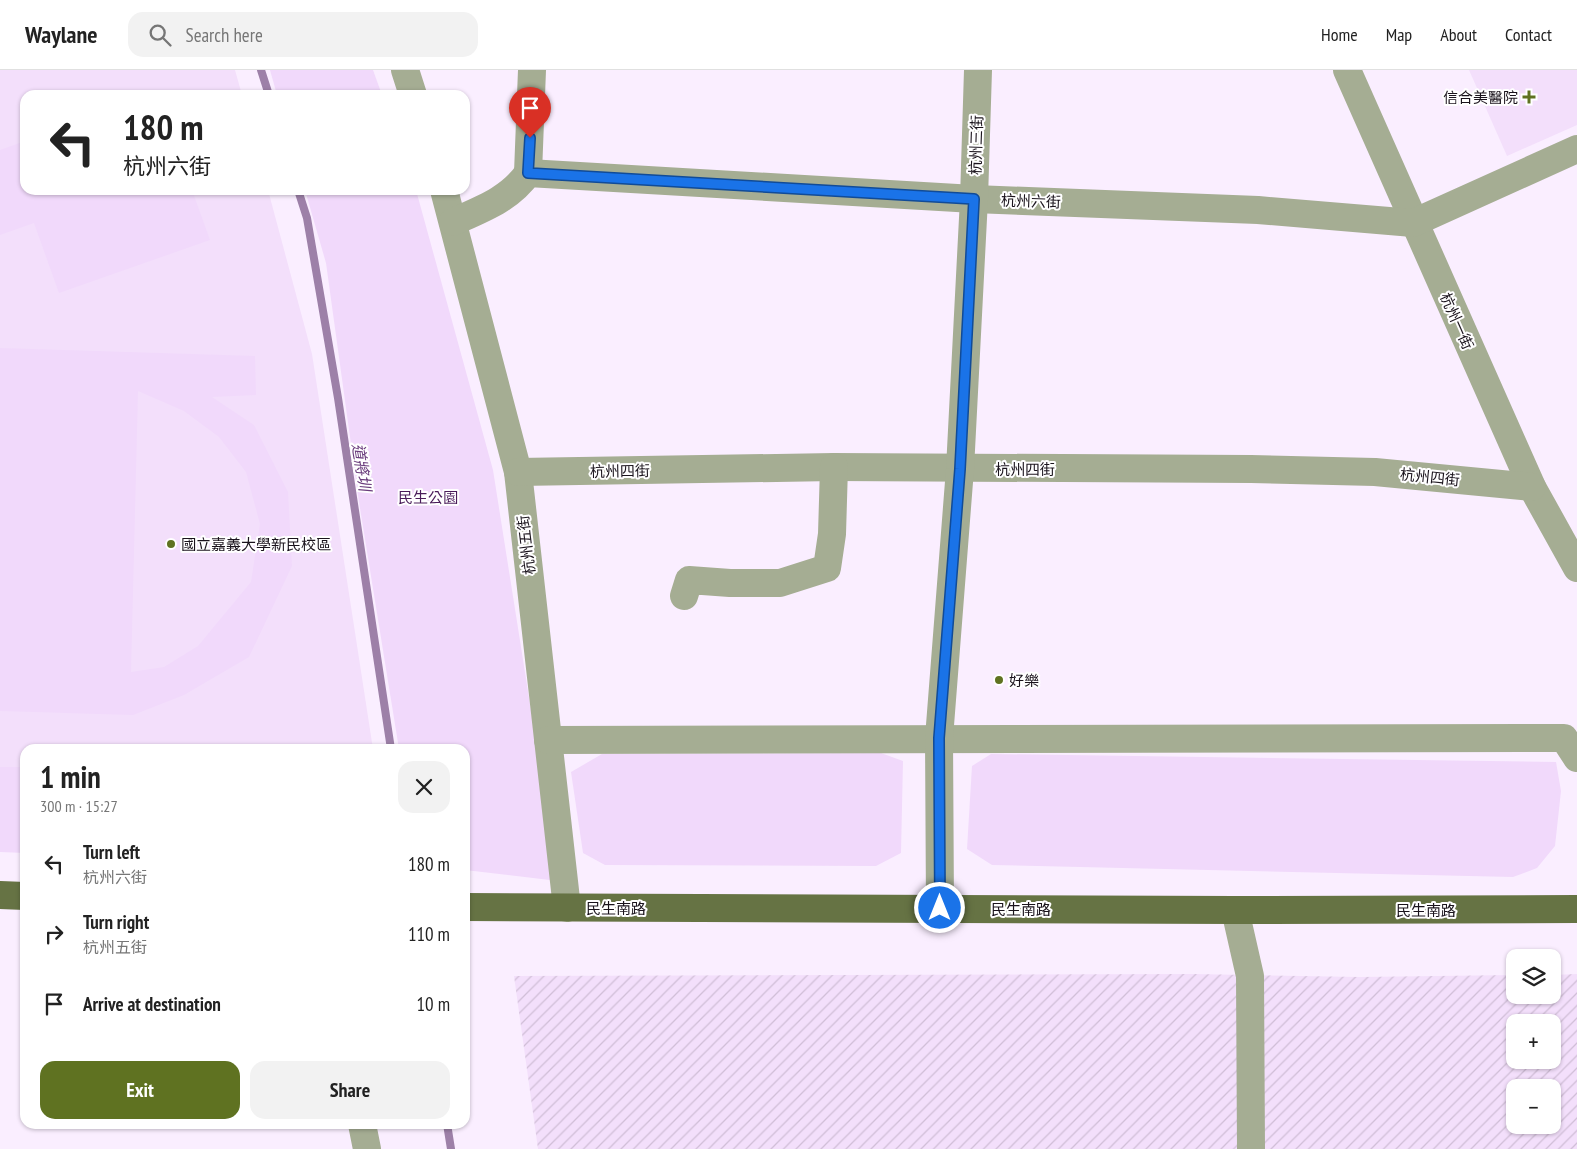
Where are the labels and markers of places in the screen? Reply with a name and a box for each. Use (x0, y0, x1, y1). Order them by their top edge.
pin (509, 87, 551, 138)
place label: 信合美醫院 (1443, 88, 1518, 107)
marker: 信合美醫院 (1522, 90, 1536, 104)
place label: 國立嘉義大學新民校區 (181, 535, 331, 554)
marker: 國立嘉義大學新民校區 (165, 538, 177, 550)
place label: 好樂 (1009, 671, 1039, 690)
marker: 好樂 (993, 674, 1005, 686)

